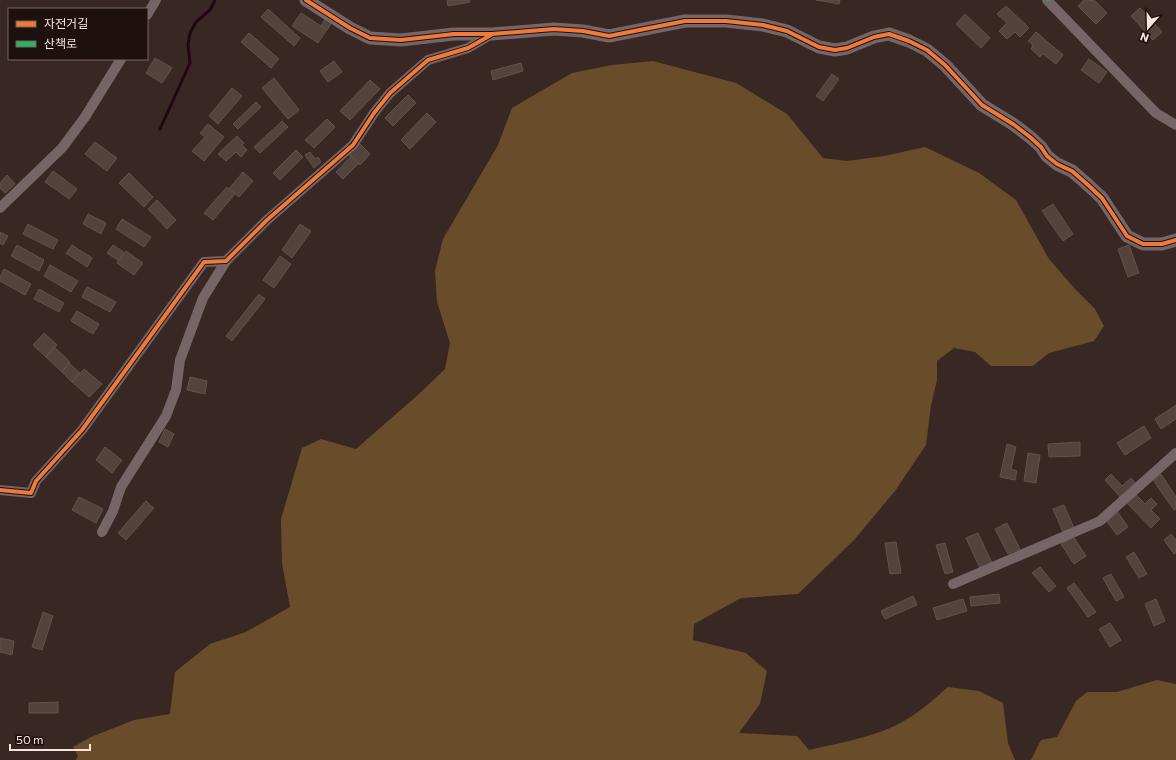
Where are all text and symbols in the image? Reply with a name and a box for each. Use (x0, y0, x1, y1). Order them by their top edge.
legend (8, 8, 148, 60)
north arrow (1128, 8, 1168, 48)
text: 자전거길 (44, 16, 88, 30)
text: N (1138, 30, 1151, 45)
text: 산책로 (44, 36, 77, 50)
scale bar (10, 726, 90, 752)
text: 50 m (16, 732, 44, 746)

